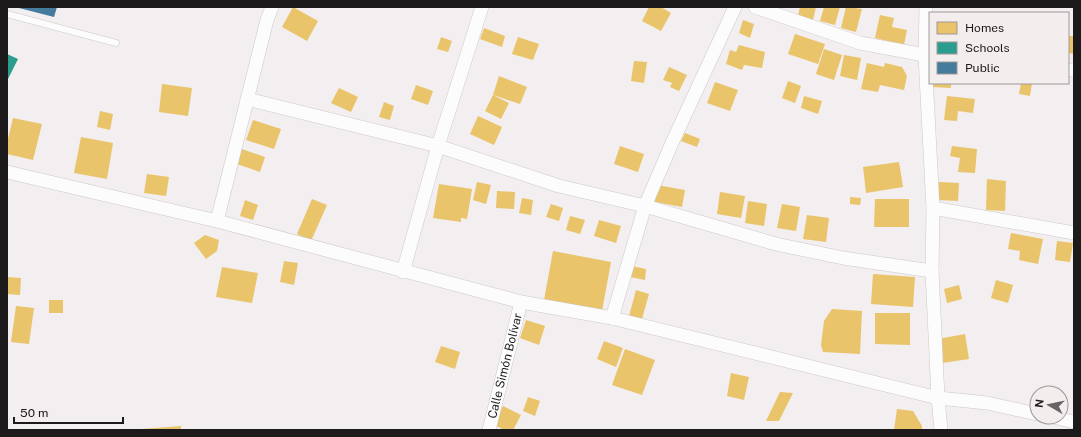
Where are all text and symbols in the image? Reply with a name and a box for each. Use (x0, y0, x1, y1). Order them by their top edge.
legend (929, 12, 1069, 84)
text: Homes (965, 21, 1004, 35)
text: Schools (965, 41, 1010, 55)
text: Public (965, 61, 1000, 75)
street label: Calle Simón Bolívar (485, 312, 525, 420)
north arrow (1029, 385, 1069, 425)
text: N (1033, 398, 1046, 409)
scale bar (14, 399, 123, 425)
text: 50 m (20, 406, 48, 420)

